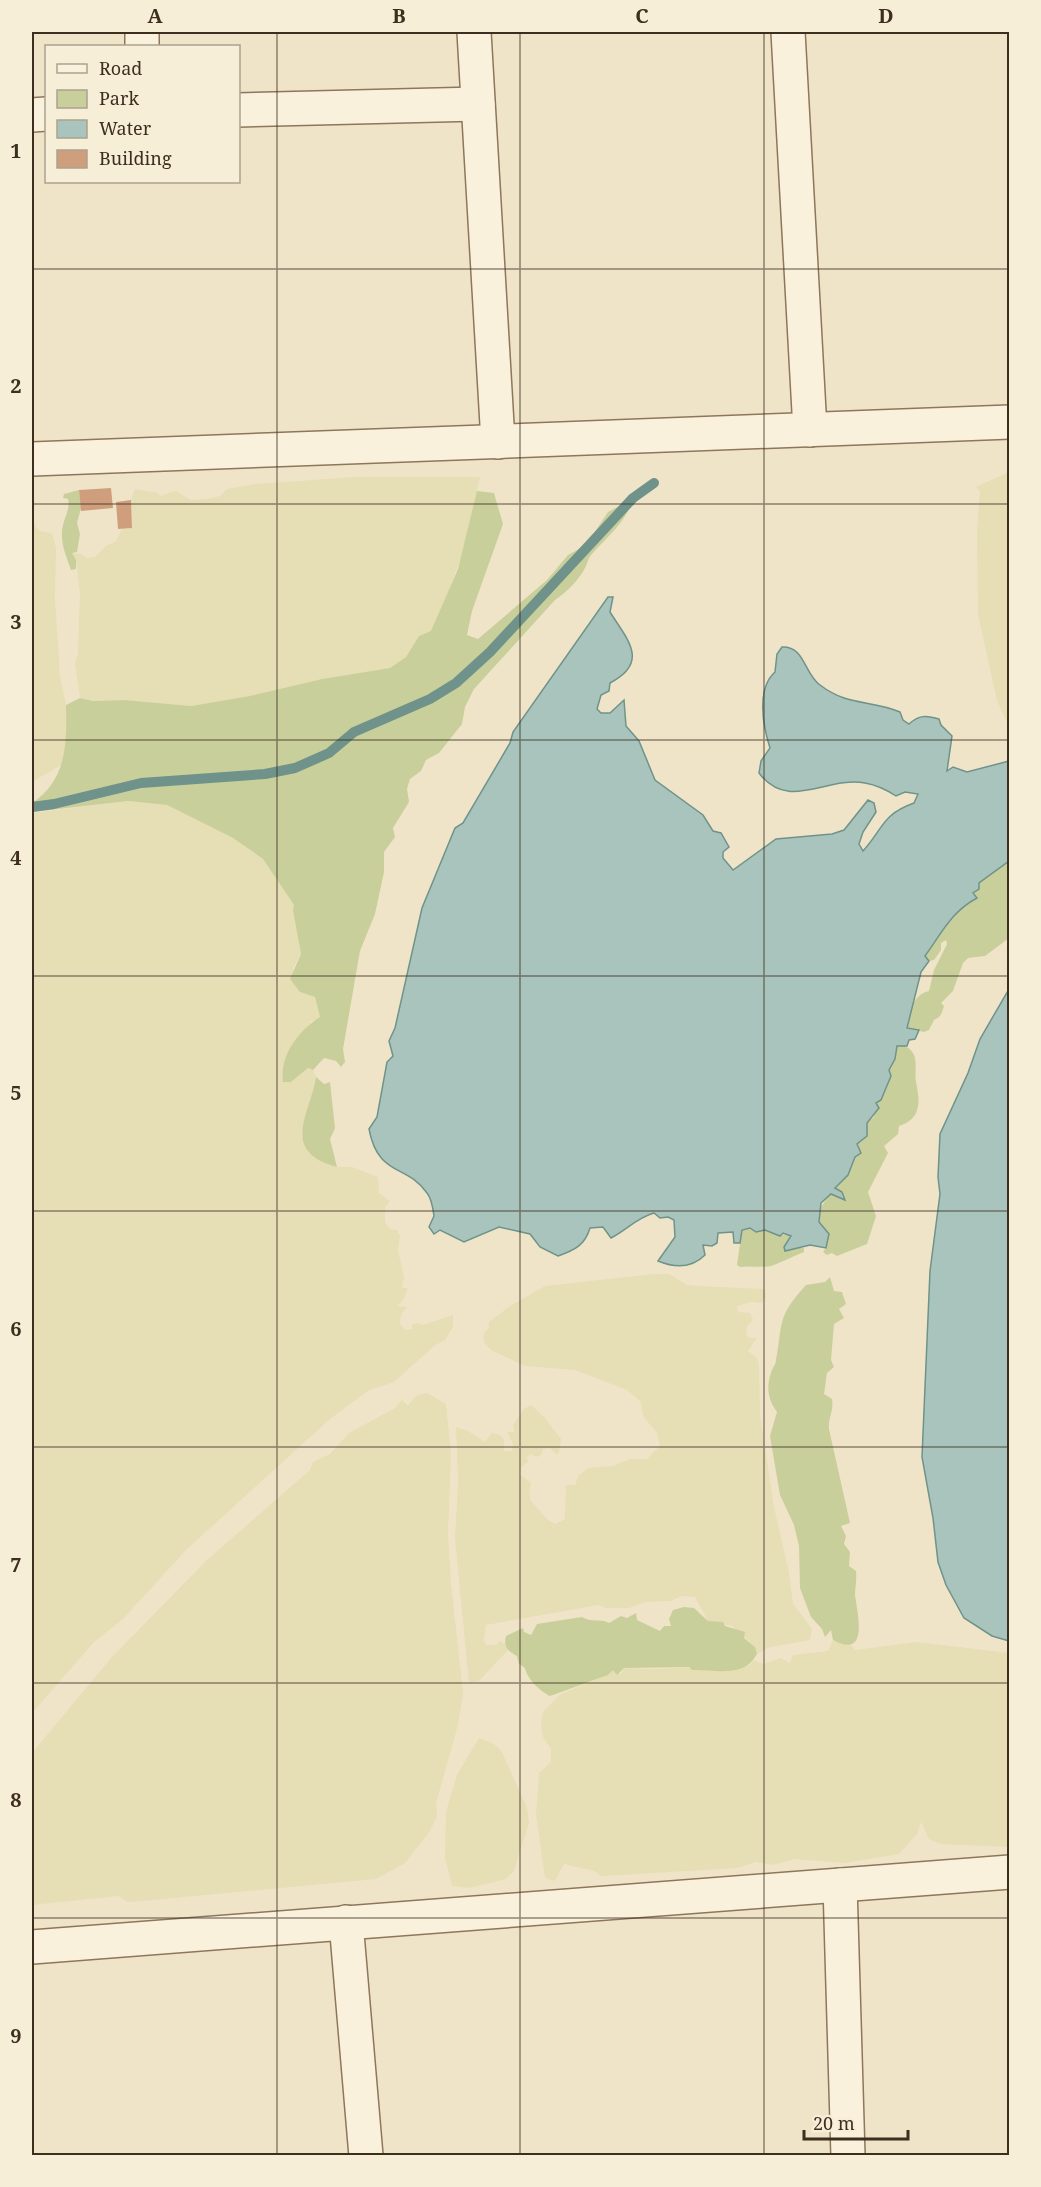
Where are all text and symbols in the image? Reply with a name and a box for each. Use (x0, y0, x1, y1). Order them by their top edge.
text: A (147, 2, 163, 29)
text: B (392, 2, 406, 29)
text: C (635, 2, 649, 29)
text: D (878, 2, 894, 29)
legend (45, 45, 240, 183)
text: Road (99, 56, 142, 80)
text: Park (99, 86, 139, 110)
text: Water (99, 116, 152, 140)
text: 1 (10, 137, 22, 164)
text: Building (99, 146, 172, 170)
text: 2 (10, 372, 22, 399)
text: 3 (10, 608, 22, 635)
text: 4 (10, 844, 22, 871)
text: 5 (10, 1079, 22, 1106)
text: 6 (10, 1315, 22, 1342)
text: 7 (10, 1551, 22, 1578)
text: 8 (10, 1786, 22, 1813)
text: 9 (10, 2022, 22, 2049)
scale bar (804, 2103, 908, 2141)
text: 20 m (813, 2111, 855, 2135)

